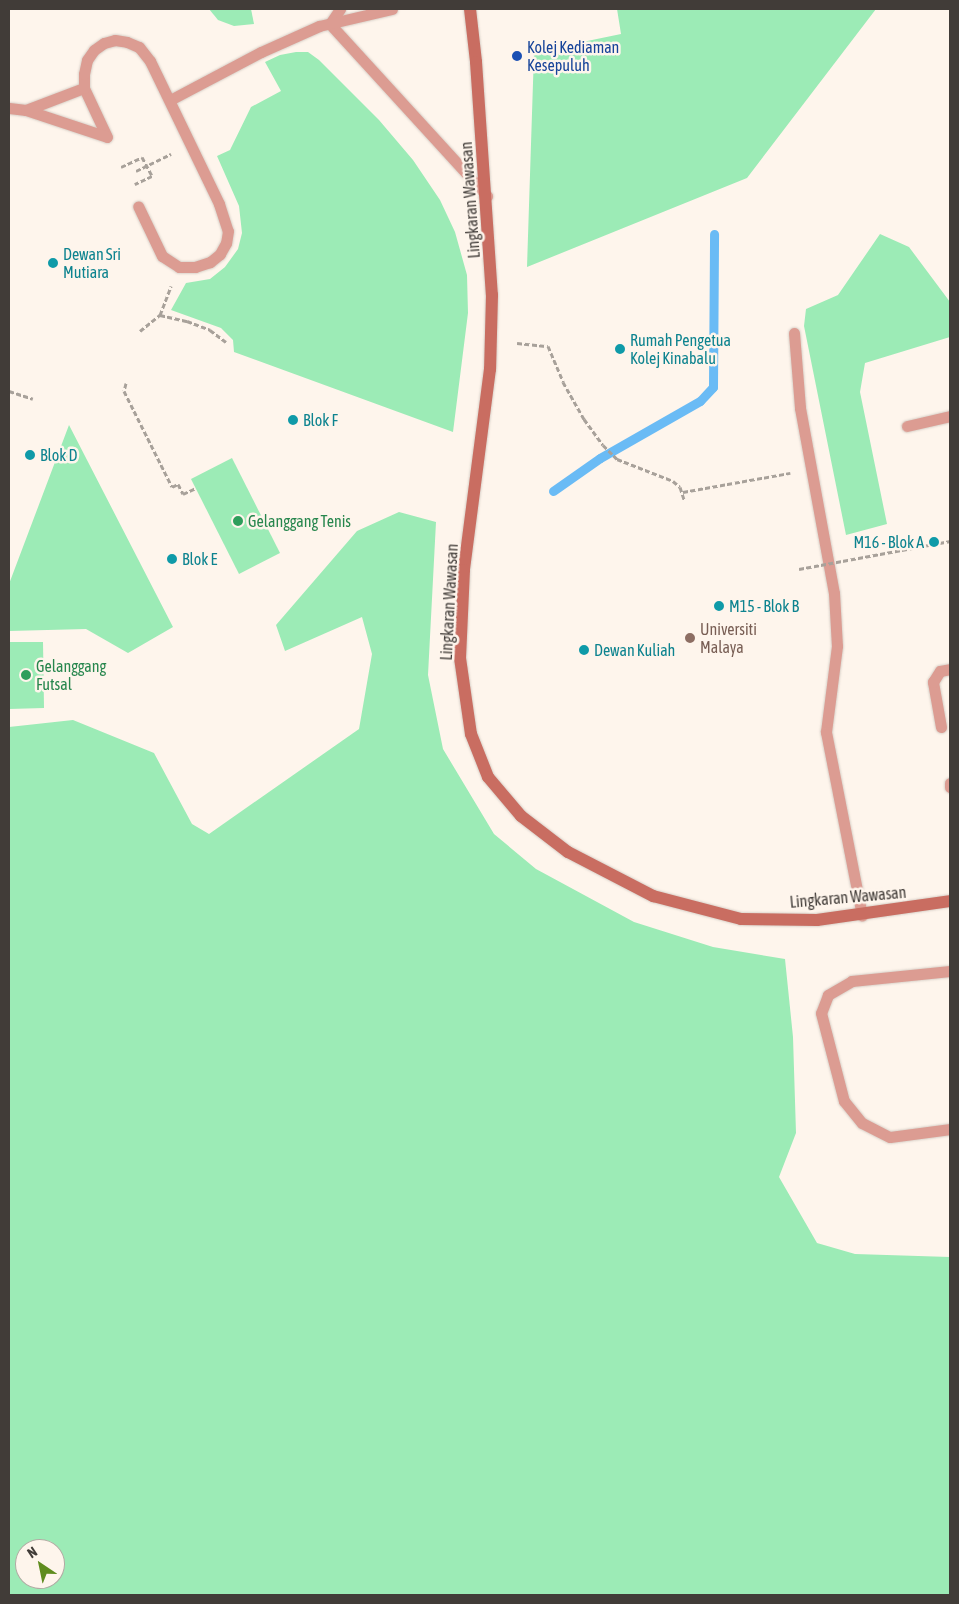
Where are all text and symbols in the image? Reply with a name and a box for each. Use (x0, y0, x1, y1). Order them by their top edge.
place label: Kolej Kediaman Kesepuluh (527, 37, 619, 75)
marker: Kolej Kediaman Kesepuluh (511, 50, 523, 62)
street label: Lingkaran Wawasan (456, 141, 484, 259)
place label: Dewan Sri Mutiara (63, 244, 121, 282)
marker: Dewan Sri Mutiara (47, 257, 59, 269)
place label: Rumah Pengetua Kolej Kinabalu (630, 330, 731, 368)
marker: Rumah Pengetua Kolej Kinabalu (614, 343, 626, 355)
place label: Blok F (303, 410, 338, 430)
marker: Blok F (287, 414, 299, 426)
place label: Blok D (40, 445, 77, 465)
marker: Blok D (24, 449, 36, 461)
place label: Gelanggang Tenis (248, 511, 351, 531)
marker: Gelanggang Tenis (232, 515, 244, 527)
place label: M16 - Blok A (854, 532, 924, 552)
marker: M16 - Blok A (928, 536, 940, 548)
street label: Lingkaran Wawasan (436, 543, 462, 661)
place label: Blok E (182, 549, 217, 569)
marker: Blok E (166, 553, 178, 565)
place label: M15 - Blok B (729, 596, 799, 616)
marker: M15 - Blok B (713, 600, 725, 612)
place label: Universiti Malaya (700, 619, 757, 657)
marker: Universiti Malaya (684, 632, 696, 644)
place label: Dewan Kuliah (594, 640, 675, 660)
marker: Dewan Kuliah (578, 644, 590, 656)
place label: Gelanggang Futsal (36, 656, 106, 694)
marker: Gelanggang Futsal (20, 669, 32, 681)
street label: Lingkaran Wawasan (789, 882, 907, 912)
north arrow (15, 1539, 65, 1589)
text: N (24, 1543, 40, 1561)

